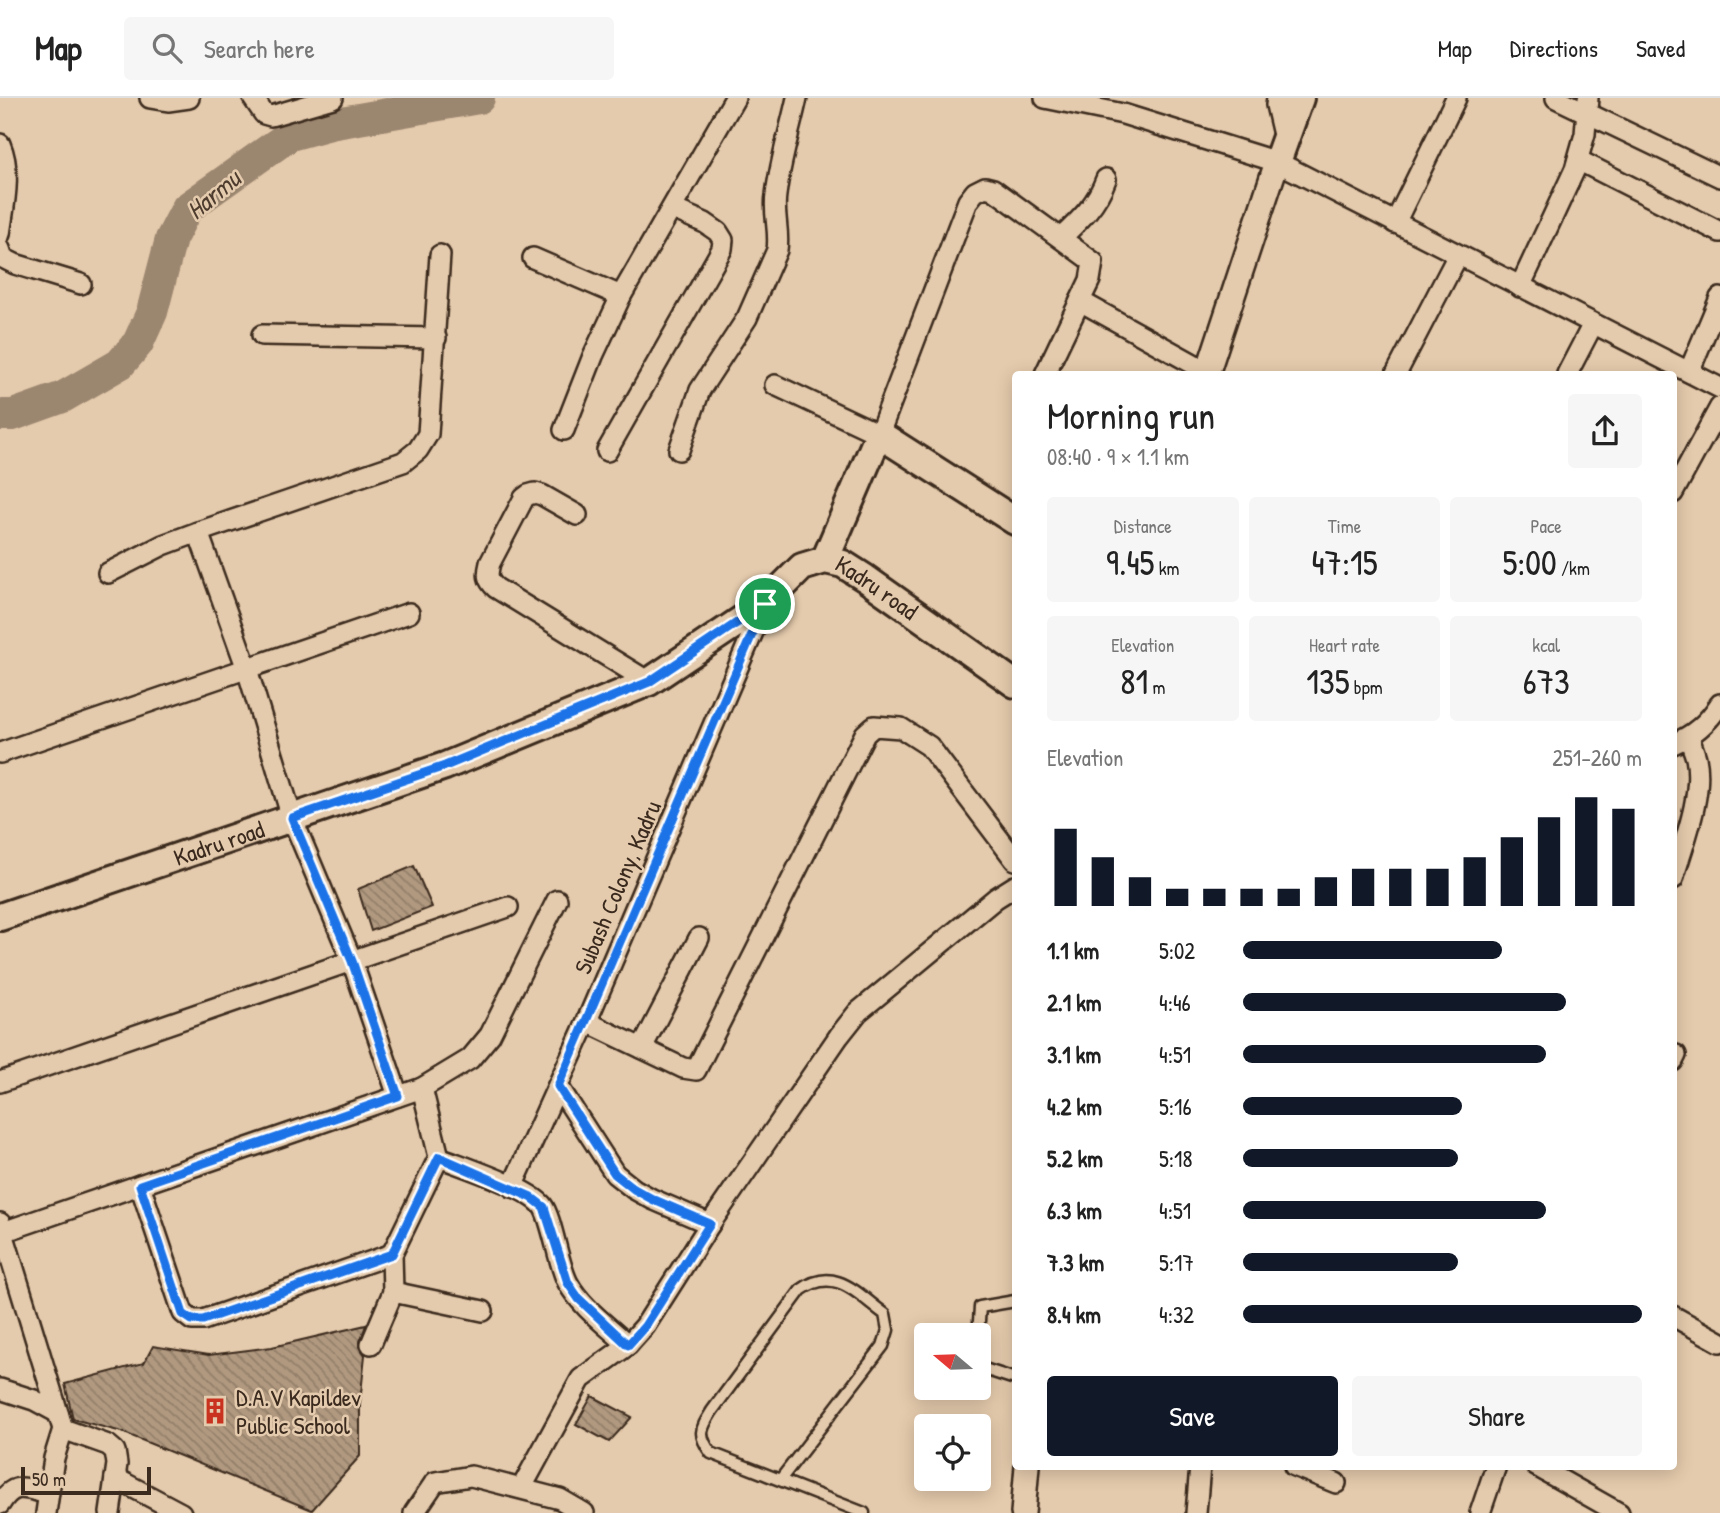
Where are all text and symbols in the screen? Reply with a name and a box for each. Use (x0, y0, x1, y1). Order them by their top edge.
search box (124, 17, 614, 80)
text: Map (35, 26, 82, 70)
icon: search (148, 29, 186, 67)
text: Search here (204, 31, 315, 66)
text: Map (1438, 32, 1472, 64)
text: Directions (1510, 32, 1598, 64)
text: Saved (1636, 32, 1685, 64)
water label: Harmu (179, 159, 249, 227)
text: Morning run (1047, 389, 1215, 441)
button: share (1568, 394, 1642, 468)
text: 08:40 · 9 × 1.1 km (1047, 441, 1189, 472)
text: Distance (1114, 513, 1172, 539)
text: Time (1328, 513, 1361, 539)
text: Pace (1530, 513, 1562, 539)
text: 9.45 (1106, 539, 1154, 586)
text: 47:15 (1311, 539, 1378, 586)
text: 5:00 (1502, 539, 1557, 586)
street label: Kadru road (829, 547, 924, 627)
text: km (1154, 555, 1180, 581)
text: /km (1557, 555, 1590, 581)
pin (735, 574, 795, 634)
icon: arrive (746, 585, 784, 623)
text: Elevation (1111, 632, 1174, 658)
text: Heart rate (1309, 632, 1380, 658)
text: kcal (1532, 632, 1560, 658)
text: 81 (1120, 658, 1148, 705)
text: 135 (1306, 658, 1349, 705)
text: 673 (1523, 658, 1570, 705)
text: m (1148, 674, 1165, 700)
text: bpm (1349, 674, 1383, 700)
text: Elevation (1047, 742, 1123, 773)
text: 251–260 m (1552, 742, 1642, 773)
street label: Subash Colony, Kadru (566, 795, 668, 978)
street label: Kadru road (169, 813, 268, 873)
text: 1.1 km (1047, 935, 1099, 966)
text: 5:02 (1159, 935, 1195, 966)
text: 2.1 km (1047, 987, 1102, 1018)
text: 4:46 (1159, 987, 1191, 1018)
text: 3.1 km (1047, 1039, 1101, 1070)
text: 4:51 (1159, 1039, 1191, 1070)
text: 4.2 km (1047, 1091, 1102, 1122)
text: 5:16 (1159, 1091, 1192, 1122)
text: 5.2 km (1047, 1143, 1103, 1174)
text: 5:18 (1159, 1143, 1192, 1174)
text: 6.3 km (1047, 1195, 1102, 1226)
text: 4:51 (1159, 1195, 1191, 1226)
text: 7.3 km (1047, 1247, 1104, 1278)
text: 5:17 (1159, 1247, 1194, 1278)
text: 8.4 km (1047, 1299, 1101, 1330)
text: 4:32 (1159, 1299, 1194, 1330)
north arrow (914, 1323, 990, 1400)
map controls (914, 1323, 991, 1491)
button: Save (1047, 1376, 1338, 1456)
button: Share (1352, 1376, 1642, 1456)
place label: D.A.V Kapildev Public School (236, 1381, 361, 1441)
building icon: D.A.V Kapildev Public School (200, 1396, 230, 1426)
button: locate (914, 1414, 991, 1491)
scale bar (21, 1464, 150, 1496)
text: 50 m (32, 1466, 66, 1492)

